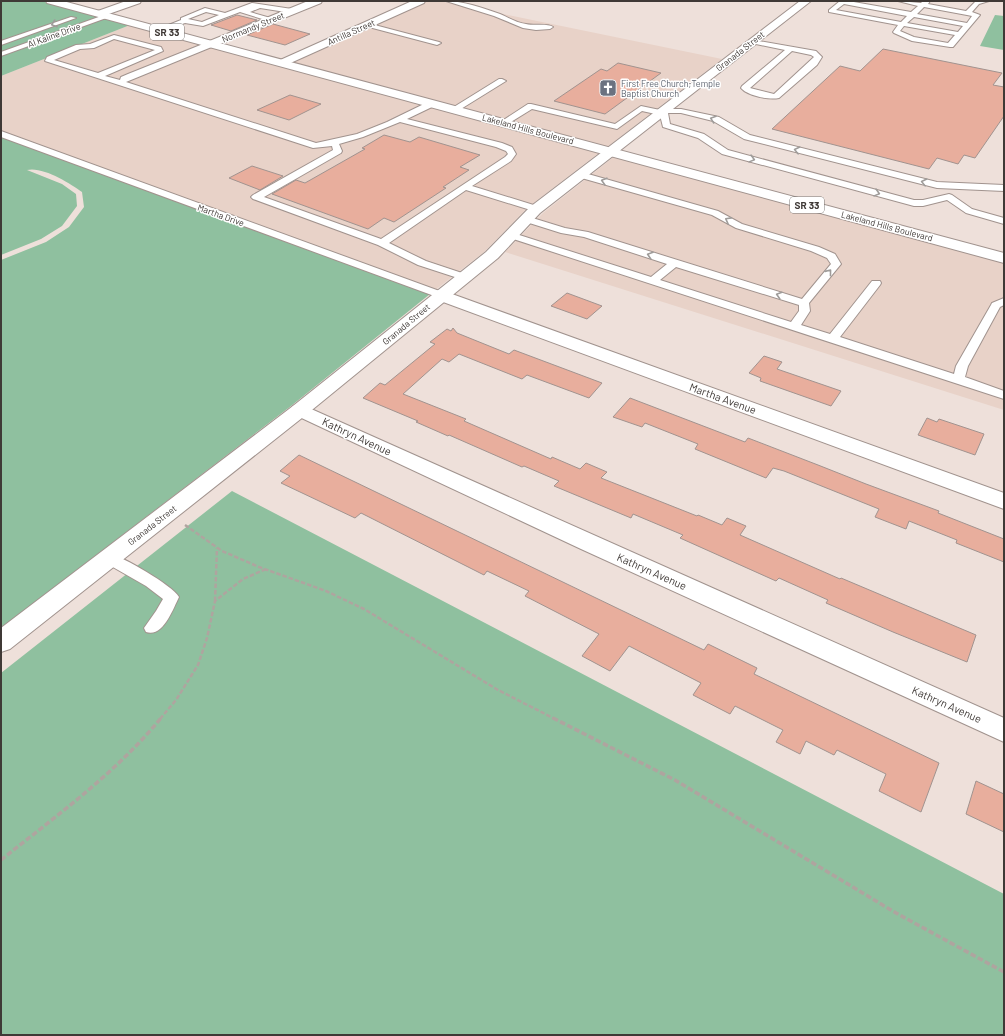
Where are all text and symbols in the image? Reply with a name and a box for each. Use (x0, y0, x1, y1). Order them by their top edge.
street label: Normandy Street (220, 9, 286, 45)
street label: Antilla Street (325, 17, 377, 47)
street label: Al Kaline Drive (26, 20, 82, 50)
one-way arrow (50, 20, 57, 28)
road number: SR 33 (150, 24, 184, 40)
street label: Granada Street (713, 29, 767, 73)
church icon: First Free Church;Temple Baptist Church (598, 78, 618, 98)
place label: First Free Church;Temple Baptist Church (621, 78, 720, 99)
street label: Lakeland Hills Boulevard (481, 111, 575, 147)
one-way arrow (710, 116, 717, 124)
one-way arrow (794, 146, 801, 155)
one-way arrow (749, 155, 755, 163)
one-way arrow (601, 177, 608, 186)
one-way arrow (920, 178, 927, 187)
one-way arrow (874, 189, 881, 197)
road number: SR 33 (790, 197, 824, 213)
street label: Martha Drive (196, 201, 246, 229)
street label: Lakeland Hills Boulevard (840, 208, 934, 244)
one-way arrow (725, 217, 732, 225)
one-way arrow (647, 251, 654, 260)
one-way arrow (824, 270, 831, 277)
one-way arrow (776, 291, 783, 300)
street label: Granada Street (380, 301, 432, 347)
street label: Martha Avenue (688, 380, 758, 416)
street label: Kathryn Avenue (320, 414, 394, 458)
street label: Granada Street (125, 503, 179, 547)
street label: Kathryn Avenue (615, 550, 689, 592)
street label: Kathryn Avenue (910, 683, 984, 725)

